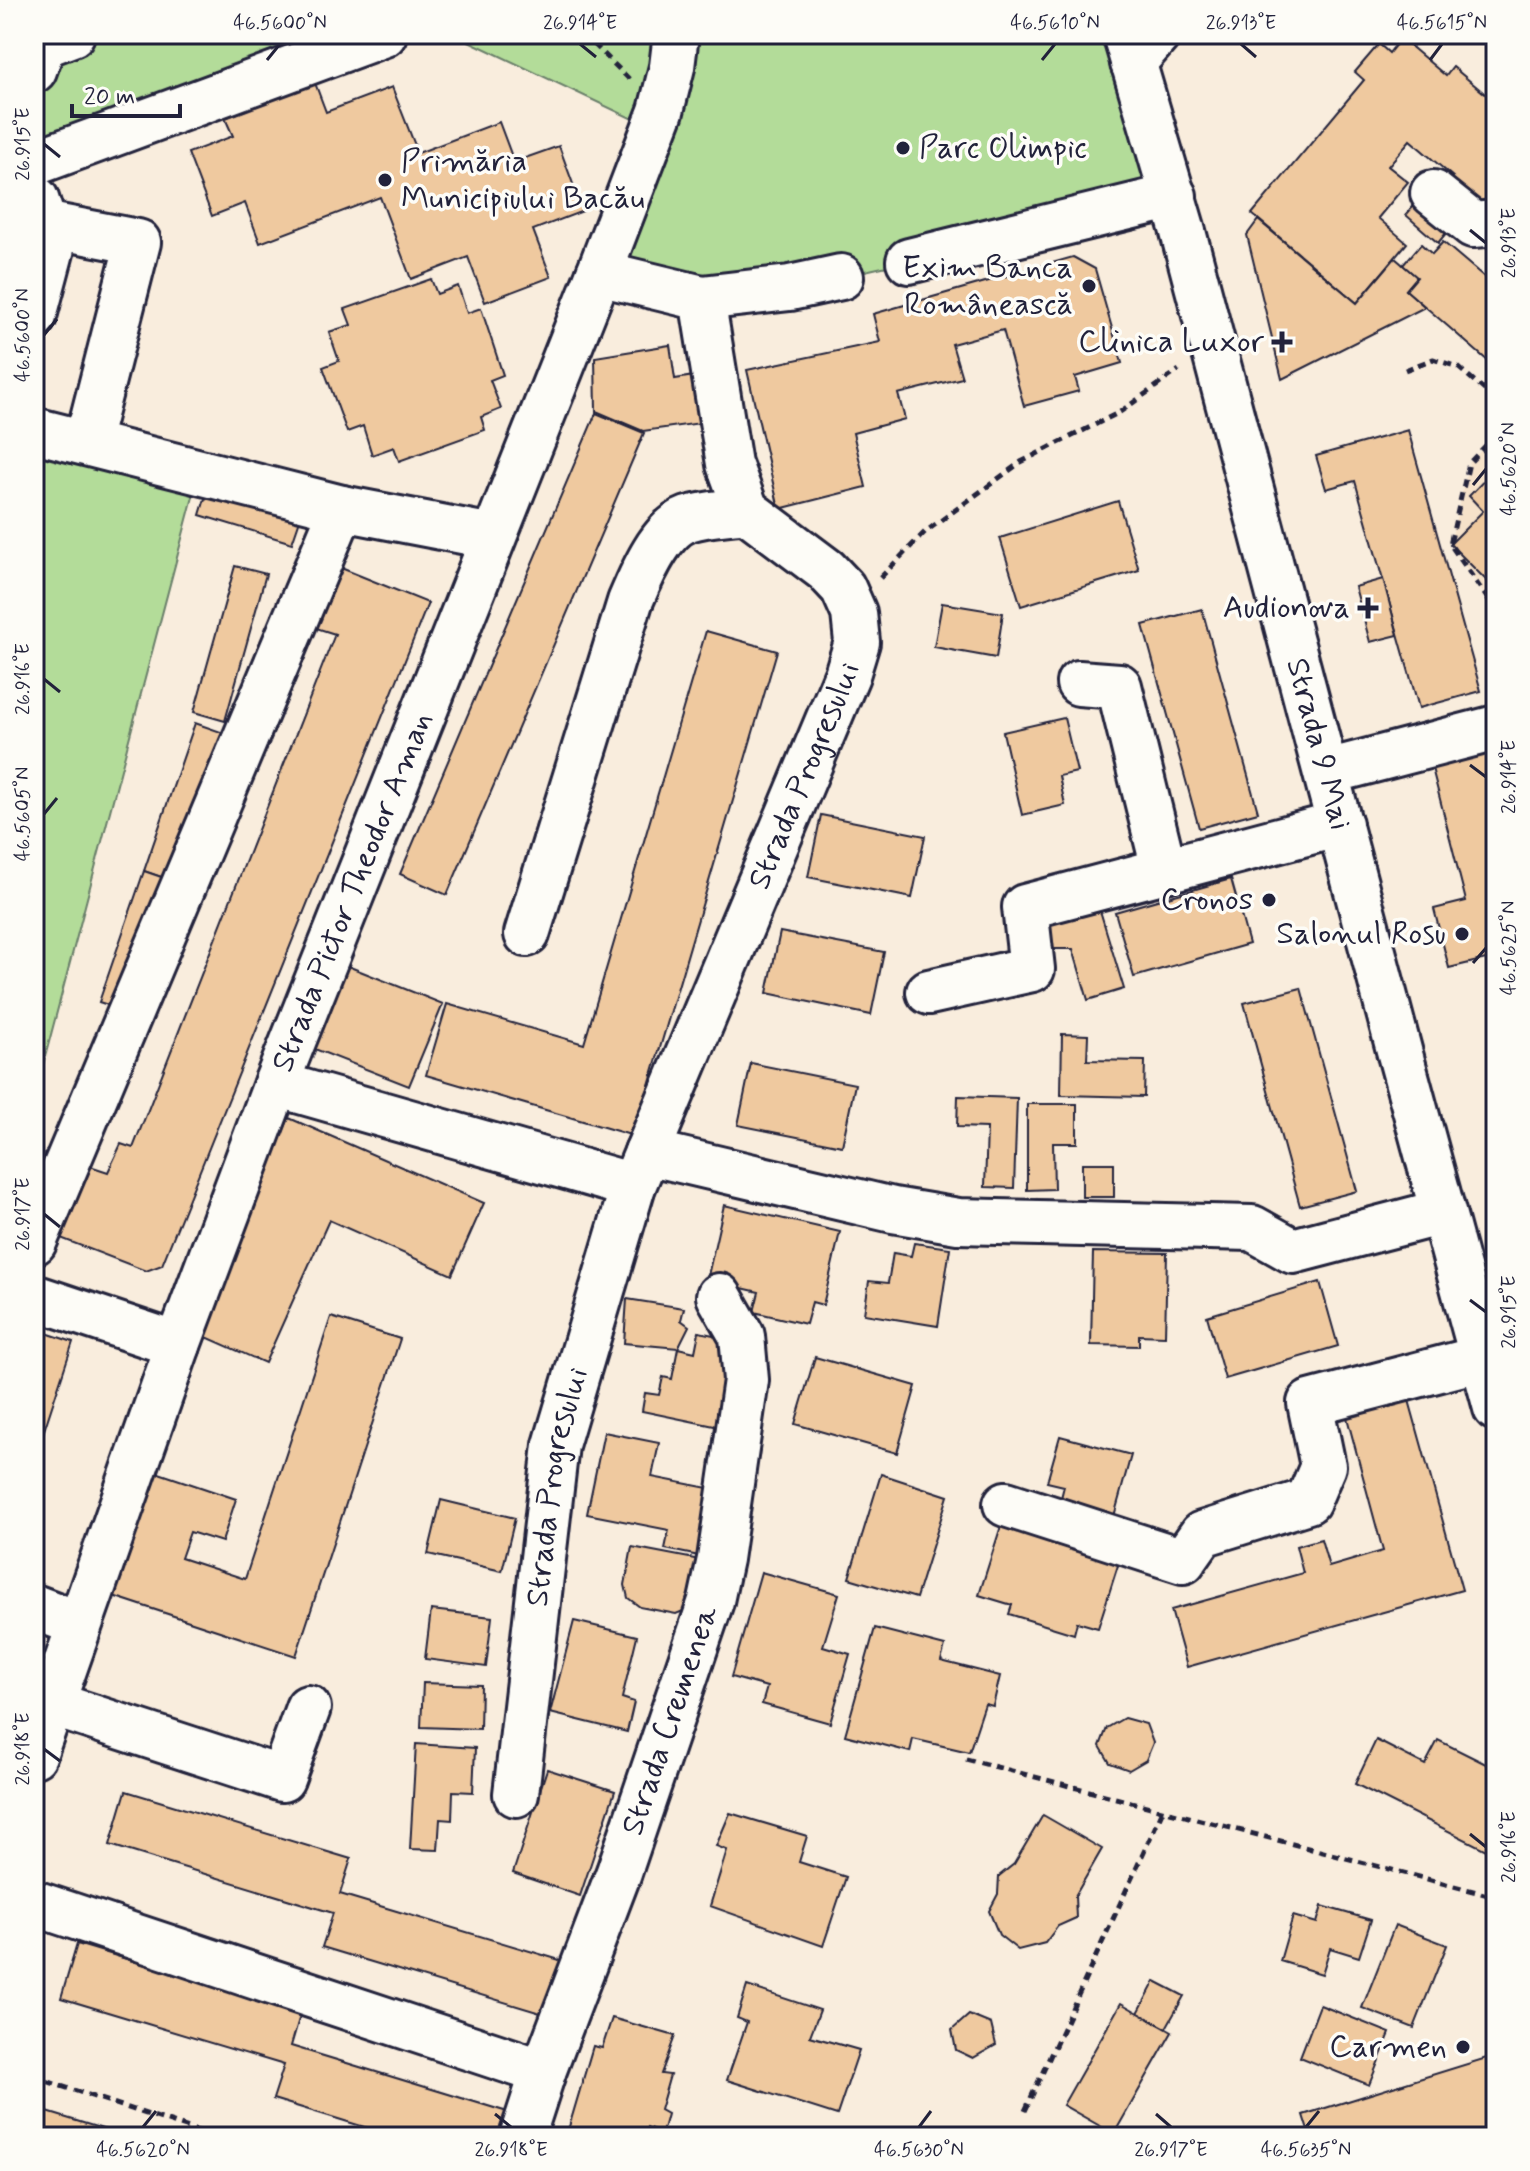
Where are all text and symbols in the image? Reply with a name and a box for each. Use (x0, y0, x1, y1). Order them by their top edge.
text: 46.5600°N (233, 10, 327, 37)
text: 26.914°E (543, 10, 617, 37)
text: 46.5610°N (1010, 10, 1100, 37)
text: 26.913°E (1206, 10, 1276, 37)
text: 46.5615°N (1397, 10, 1487, 37)
scale bar (72, 68, 180, 118)
text: 20 m (84, 82, 135, 113)
text: 26.915°E (10, 107, 37, 181)
place label: Parc Olimpic (919, 127, 1087, 169)
marker: Parc Olimpic (894, 139, 912, 157)
place label: Primăria Municipiului Bacău (401, 141, 645, 220)
marker: Primăria Municipiului Bacău (376, 171, 394, 189)
text: 26.913°E (1496, 208, 1523, 278)
place label: Exim Banca Românească (902, 247, 1073, 326)
marker: Exim Banca Românească (1080, 277, 1098, 295)
text: 46.5600°N (10, 288, 37, 382)
place label: Clinica Luxor (1078, 321, 1265, 363)
marker: Clinica Luxor (1271, 331, 1293, 353)
text: 46.5620°N (1496, 422, 1523, 516)
place label: Audionova (1223, 587, 1350, 629)
marker: Audionova (1357, 597, 1379, 619)
text: 26.916°E (10, 643, 37, 715)
street label: Strada 9 Mai (1275, 653, 1361, 835)
street label: Strada Progresului (739, 658, 870, 896)
street label: Strada Pictor Theodor Aman (262, 706, 443, 1078)
text: 26.914°E (1496, 740, 1523, 814)
text: 46.5605°N (10, 767, 37, 861)
place label: Cronos (1161, 879, 1253, 921)
marker: Cronos (1260, 891, 1278, 909)
text: 46.5625°N (1496, 901, 1523, 995)
place label: Salonul Rosu (1276, 913, 1446, 955)
marker: Salonul Rosu (1453, 925, 1471, 943)
text: 26.917°E (10, 1177, 37, 1251)
text: 26.915°E (1496, 1275, 1523, 1349)
street label: Strada Progresului (517, 1362, 599, 1609)
street label: Strada Cremenea (612, 1600, 729, 1841)
text: 26.918°E (10, 1712, 37, 1786)
text: 26.916°E (1496, 1811, 1523, 1883)
place label: Carmen (1329, 2026, 1447, 2068)
marker: Carmen (1454, 2038, 1472, 2056)
text: 46.5620°N (96, 2137, 190, 2164)
text: 26.918°E (474, 2137, 548, 2164)
text: 46.5630°N (874, 2137, 964, 2164)
text: 26.917°E (1134, 2137, 1208, 2164)
text: 46.5635°N (1261, 2137, 1351, 2164)

